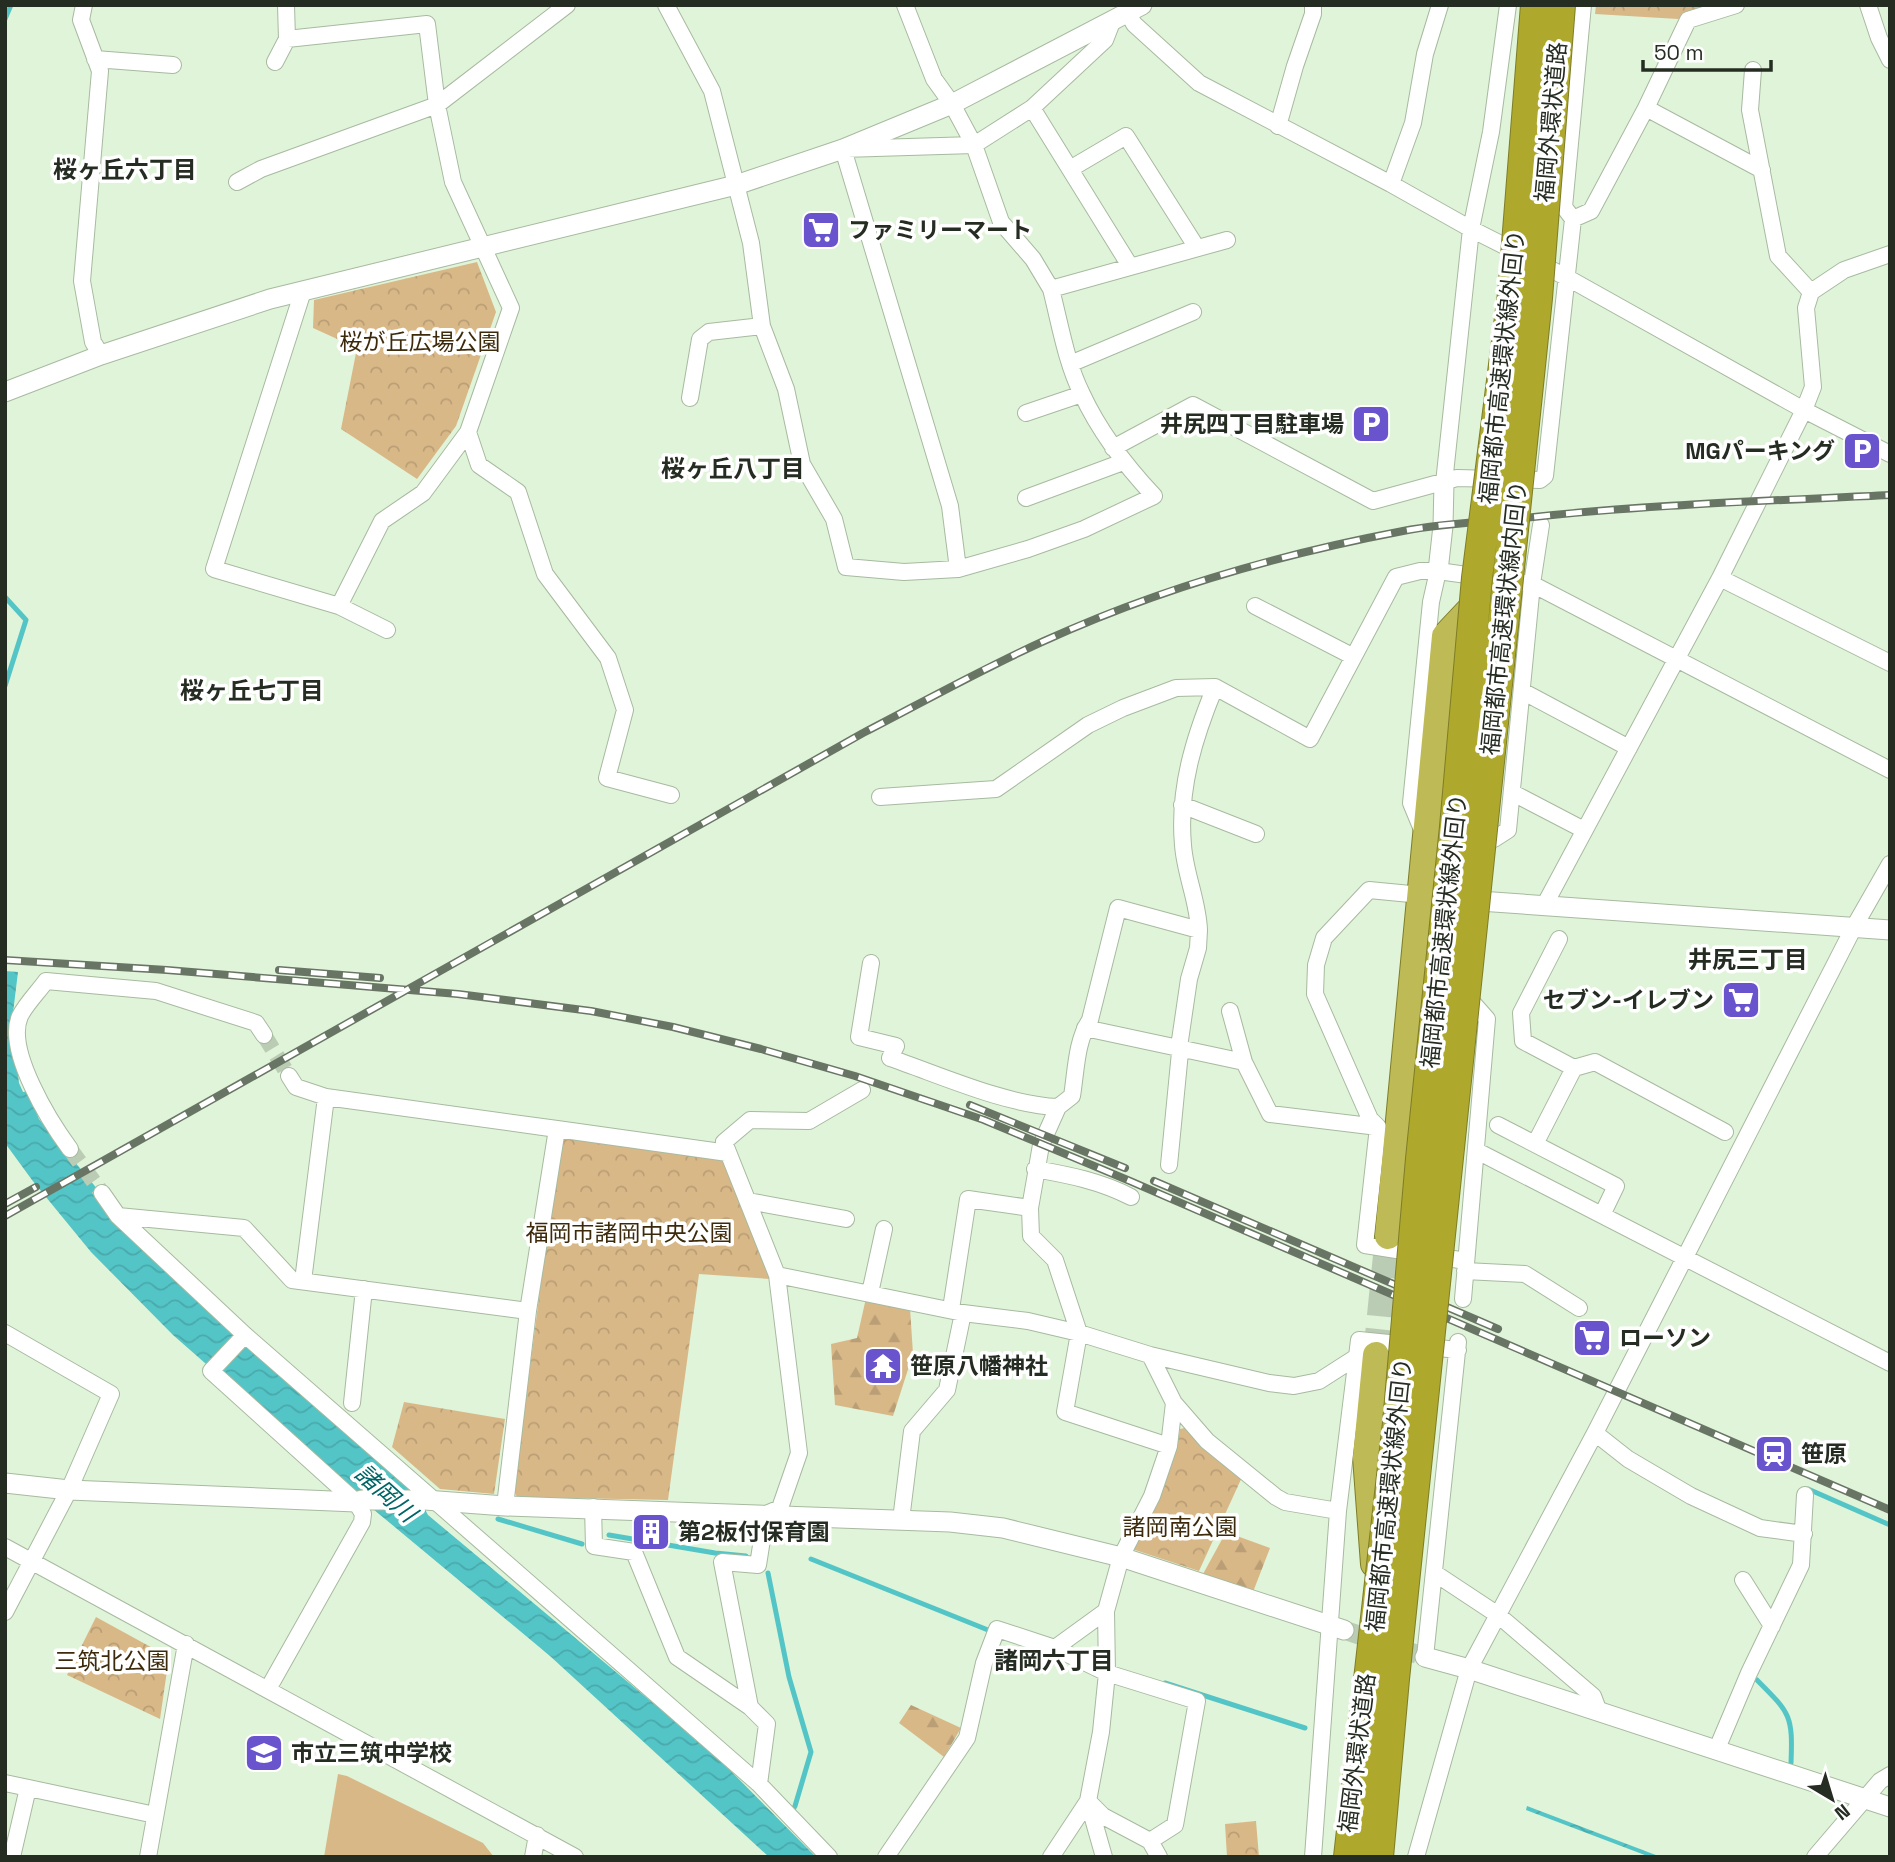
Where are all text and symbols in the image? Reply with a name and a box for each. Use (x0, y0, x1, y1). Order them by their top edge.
scale bar (1643, 28, 1771, 72)
text: 50 m (1654, 39, 1704, 66)
street label: 福岡外環状道路 (1529, 40, 1573, 204)
district label: 桜ヶ丘六丁目 (53, 154, 197, 185)
supermarket icon: ファミリーマート (800, 209, 842, 251)
place label: ファミリーマート (848, 215, 1032, 245)
street label: 福岡都市高速環状線外回り (1473, 228, 1531, 506)
park label: 桜が丘広場公園 (340, 327, 501, 357)
parking icon: 井尻四丁目駐車場 (1350, 403, 1392, 445)
place label: 井尻四丁目駐車場 (1160, 409, 1344, 439)
parking icon: MGパーキング (1841, 430, 1883, 472)
place label: MGパーキング (1685, 436, 1835, 466)
district label: 桜ヶ丘八丁目 (661, 453, 805, 484)
street label: 福岡都市高速環状線内回り (1475, 479, 1533, 757)
district label: 桜ヶ丘七丁目 (180, 675, 324, 706)
street label: 福岡都市高速環状線外回り (1415, 792, 1473, 1070)
district label: 井尻三丁目 (1688, 944, 1808, 975)
supermarket icon: セブン-イレブン (1720, 979, 1762, 1021)
place label: セブン-イレブン (1543, 985, 1714, 1015)
park label: 福岡市諸岡中央公園 (526, 1218, 733, 1248)
supermarket icon: ローソン (1571, 1317, 1613, 1359)
place label: ローソン (1619, 1323, 1711, 1353)
temple icon: 笹原八幡神社 (862, 1345, 904, 1387)
place label: 笹原八幡神社 (910, 1351, 1048, 1381)
street label: 福岡都市高速環状線外回り (1360, 1356, 1418, 1634)
station icon: 笹原 (1753, 1433, 1795, 1475)
place label: 笹原 (1801, 1439, 1847, 1469)
water label: 諸岡川 (349, 1457, 425, 1531)
building icon: 第2板付保育園 (630, 1511, 672, 1553)
park label: 諸岡南公園 (1123, 1512, 1238, 1542)
place label: 第2板付保育園 (678, 1517, 830, 1547)
district label: 諸岡六丁目 (994, 1645, 1114, 1676)
park label: 三筑北公園 (55, 1646, 170, 1676)
street label: 福岡外環状道路 (1332, 1671, 1382, 1835)
school or university icon: 市立三筑中学校 (243, 1732, 285, 1774)
place label: 市立三筑中学校 (291, 1738, 452, 1768)
north arrow (1797, 1764, 1867, 1834)
text: N (1829, 1798, 1855, 1826)

